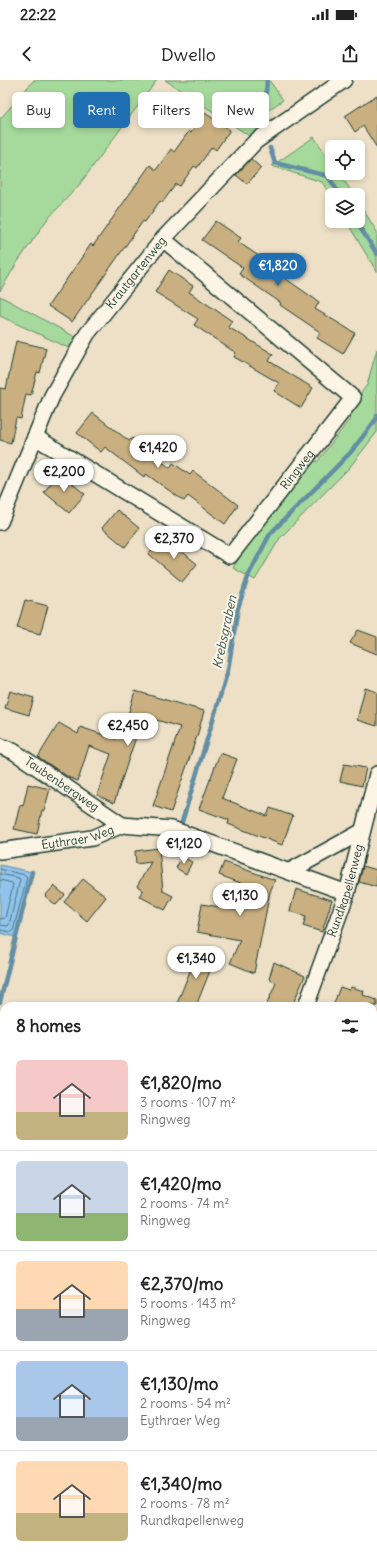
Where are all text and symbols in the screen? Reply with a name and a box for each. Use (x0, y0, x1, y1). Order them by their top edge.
text: 22:22 (20, 5, 56, 24)
icon: back (16, 43, 38, 65)
text: Dwello (161, 43, 216, 66)
icon: share (339, 43, 361, 65)
chip: Buy (12, 92, 65, 128)
chip: Rent (73, 92, 130, 128)
chip: Filters (138, 92, 204, 128)
chip: New (212, 92, 269, 128)
map controls (325, 140, 365, 228)
button: locate (325, 140, 365, 180)
button: layers (325, 188, 365, 228)
street label: Krautgartenweg (102, 233, 169, 312)
pin: €1,820 (245, 253, 311, 287)
text: €1,820 (258, 257, 298, 274)
pin: €1,420 (125, 435, 191, 469)
text: €1,420 (138, 439, 178, 456)
street label: Ringweg (277, 446, 317, 492)
pin: €2,200 (31, 459, 97, 493)
text: €2,200 (43, 463, 85, 480)
pin: €2,370 (141, 526, 207, 560)
text: €2,370 (154, 530, 194, 547)
water label: Krebsgraben (208, 593, 241, 670)
pin: €2,450 (95, 713, 161, 747)
text: €2,450 (107, 717, 149, 734)
street label: Taubenbergweg (22, 753, 102, 814)
street label: Eythraer Weg (40, 821, 116, 852)
pin: €1,120 (151, 831, 217, 865)
text: €1,120 (166, 835, 202, 852)
street label: Rundkapellenweg (324, 843, 366, 939)
pin: €1,130 (207, 883, 273, 917)
text: €1,130 (222, 887, 258, 904)
pin: €1,340 (163, 946, 229, 980)
text: €1,340 (176, 950, 216, 967)
text: 8 homes (16, 1015, 81, 1037)
icon: filters (339, 1015, 361, 1037)
text: €1,820/mo (140, 1072, 222, 1094)
icon: home (48, 1076, 96, 1124)
text: 3 rooms · 107 m² (140, 1094, 236, 1111)
text: Ringweg (140, 1111, 190, 1128)
text: €1,420/mo (140, 1173, 221, 1195)
icon: home (48, 1177, 96, 1225)
text: 2 rooms · 74 m² (140, 1195, 229, 1212)
text: Ringweg (140, 1212, 190, 1229)
text: €2,370/mo (140, 1273, 223, 1295)
icon: home (48, 1277, 96, 1325)
text: 5 rooms · 143 m² (140, 1295, 236, 1312)
text: Ringweg (140, 1312, 190, 1329)
text: €1,130/mo (140, 1373, 218, 1395)
icon: home (48, 1377, 96, 1425)
text: 2 rooms · 54 m² (140, 1395, 231, 1412)
text: Eythraer Weg (140, 1412, 220, 1429)
text: €1,340/mo (140, 1473, 222, 1495)
icon: home (48, 1477, 96, 1525)
text: 2 rooms · 78 m² (140, 1495, 230, 1512)
text: Rundkapellenweg (140, 1512, 244, 1529)

